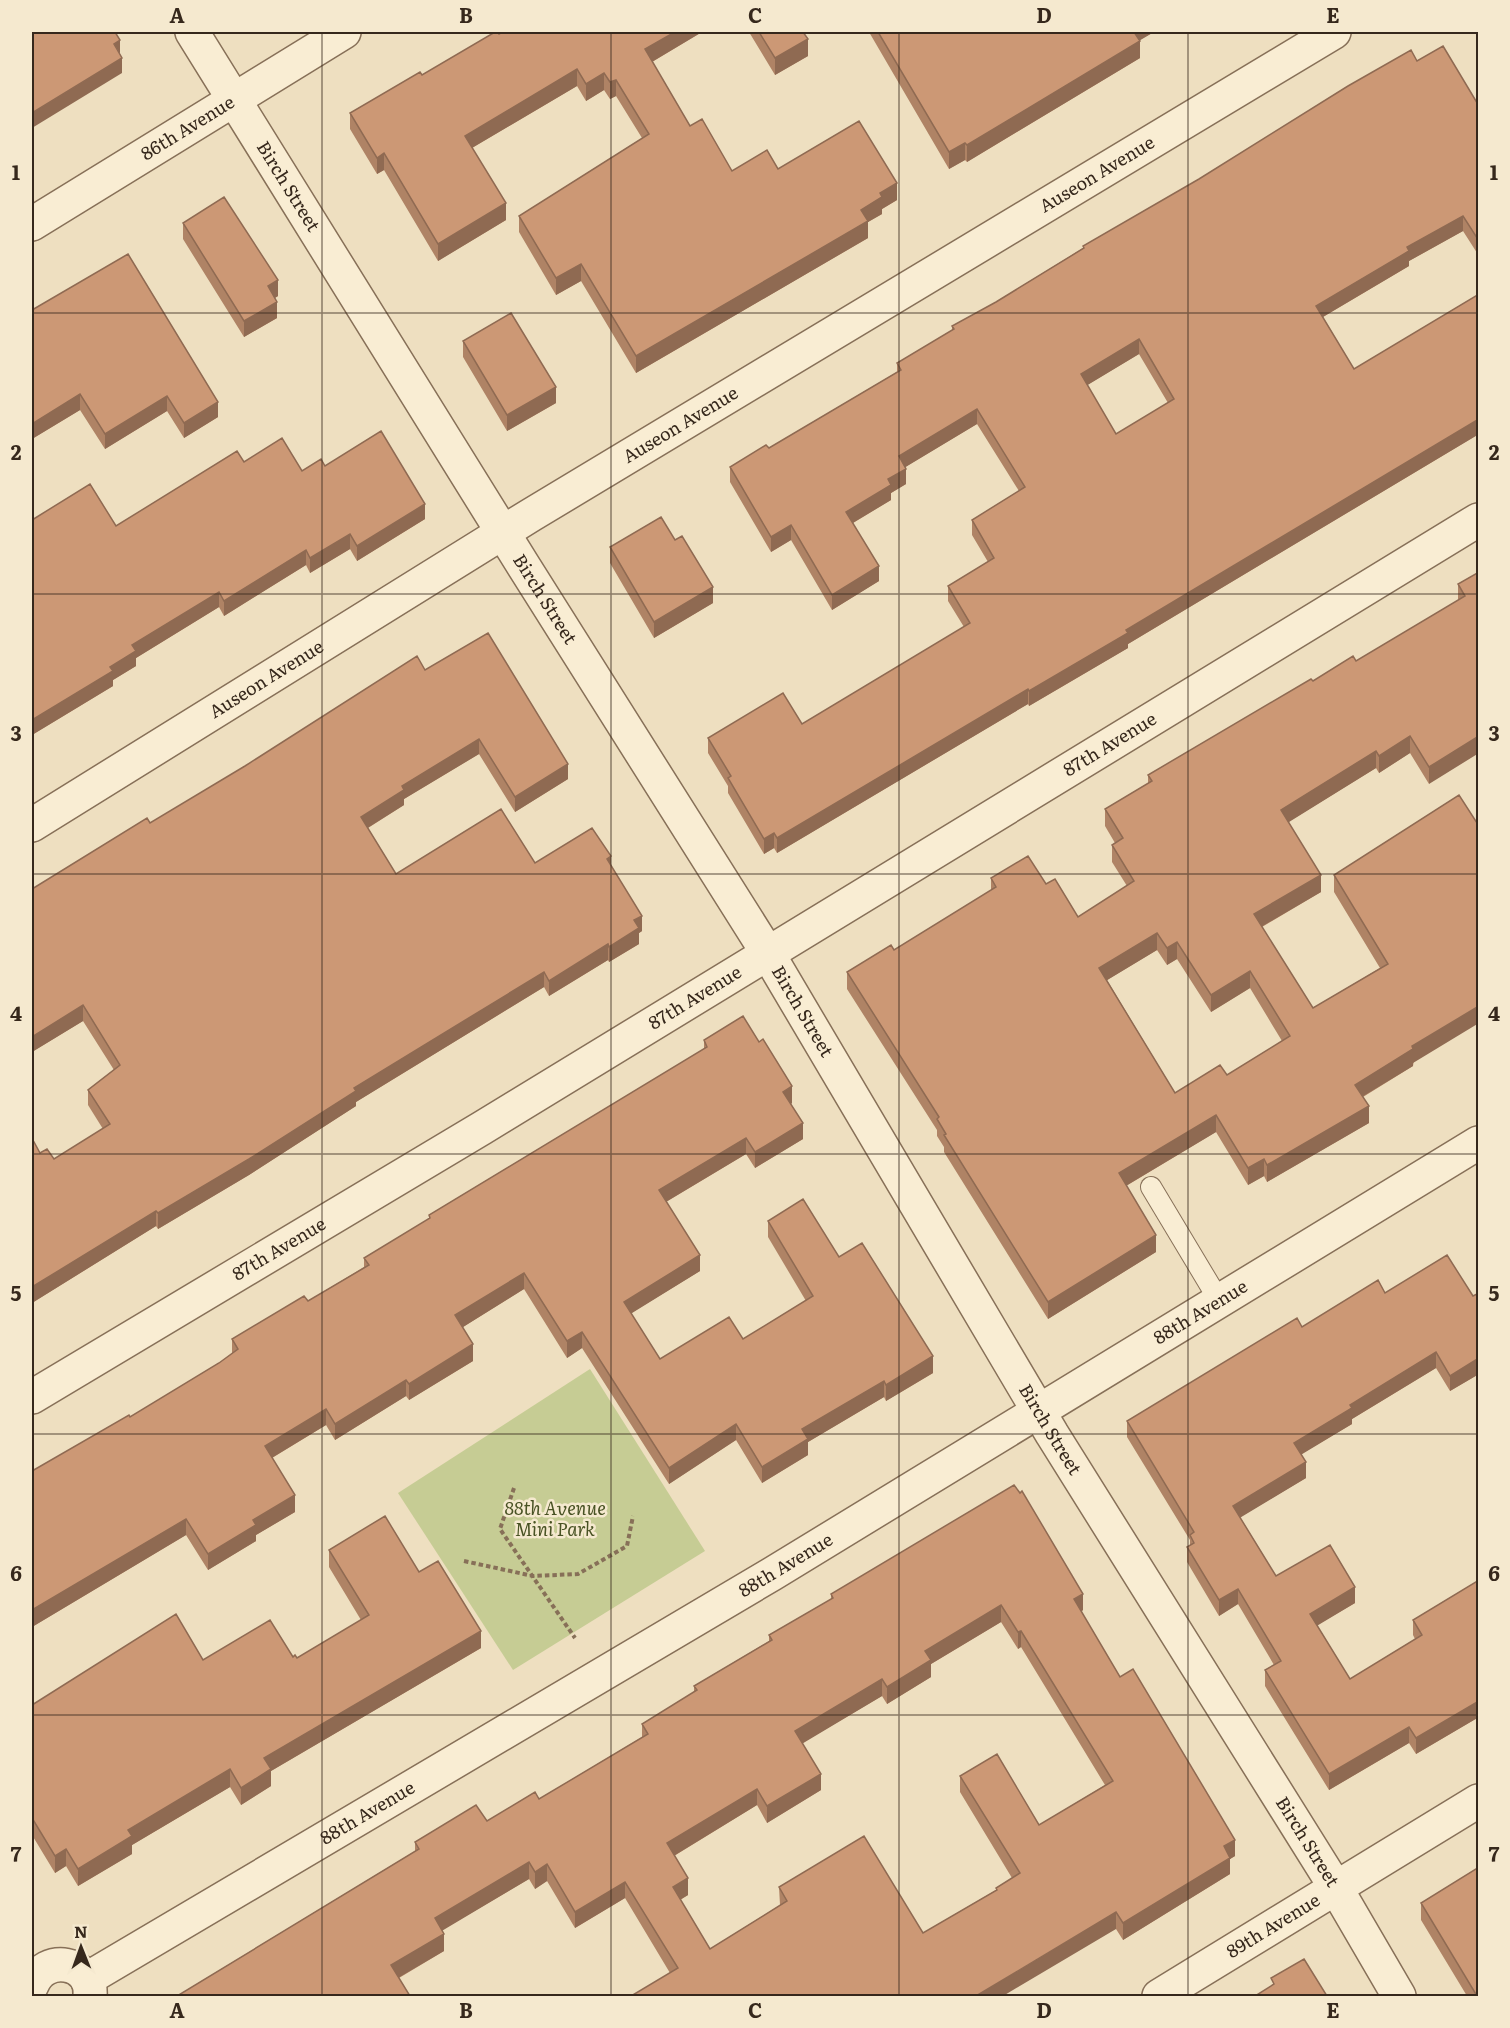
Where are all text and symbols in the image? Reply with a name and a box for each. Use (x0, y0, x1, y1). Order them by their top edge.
text: A (169, 0, 185, 29)
text: B (459, 0, 473, 29)
text: C (748, 0, 762, 29)
text: D (1036, 0, 1052, 29)
text: E (1326, 0, 1340, 29)
street label: 86th Avenue (135, 88, 239, 166)
street label: Auseon Avenue (1033, 128, 1159, 218)
street label: Birch Street (251, 135, 328, 237)
text: 1 (12, 156, 20, 186)
text: 1 (1490, 156, 1498, 186)
street label: Auseon Avenue (617, 379, 743, 469)
text: 2 (11, 436, 22, 466)
text: 2 (1489, 436, 1500, 466)
street label: Birch Street (507, 548, 585, 650)
street label: Auseon Avenue (203, 632, 328, 724)
street label: 87th Avenue (1057, 705, 1161, 782)
text: 3 (10, 717, 22, 747)
text: 3 (1488, 717, 1500, 747)
street label: 87th Avenue (643, 958, 746, 1035)
street label: Birch Street (766, 960, 841, 1062)
text: 4 (10, 997, 22, 1027)
text: 4 (1488, 997, 1500, 1027)
street label: 87th Avenue (226, 1209, 330, 1286)
street label: 88th Avenue (1148, 1272, 1252, 1350)
text: 5 (11, 1277, 22, 1307)
text: 5 (1489, 1277, 1500, 1307)
street label: Birch Street (1013, 1378, 1090, 1480)
park label: 88th Avenue Mini Park (504, 1494, 606, 1542)
street label: 88th Avenue (733, 1525, 837, 1603)
text: 6 (10, 1557, 22, 1587)
text: 6 (1488, 1557, 1500, 1587)
street label: 88th Avenue (314, 1773, 419, 1850)
street label: Birch Street (1270, 1791, 1347, 1892)
text: 7 (11, 1838, 22, 1868)
text: 7 (1489, 1838, 1500, 1868)
street label: 89th Avenue (1221, 1886, 1325, 1964)
north arrow (51, 1917, 111, 1977)
text: N (74, 1919, 88, 1943)
text: A (169, 1994, 185, 2024)
text: B (459, 1994, 473, 2024)
text: C (748, 1994, 762, 2024)
text: D (1036, 1994, 1052, 2024)
text: E (1326, 1994, 1340, 2024)

